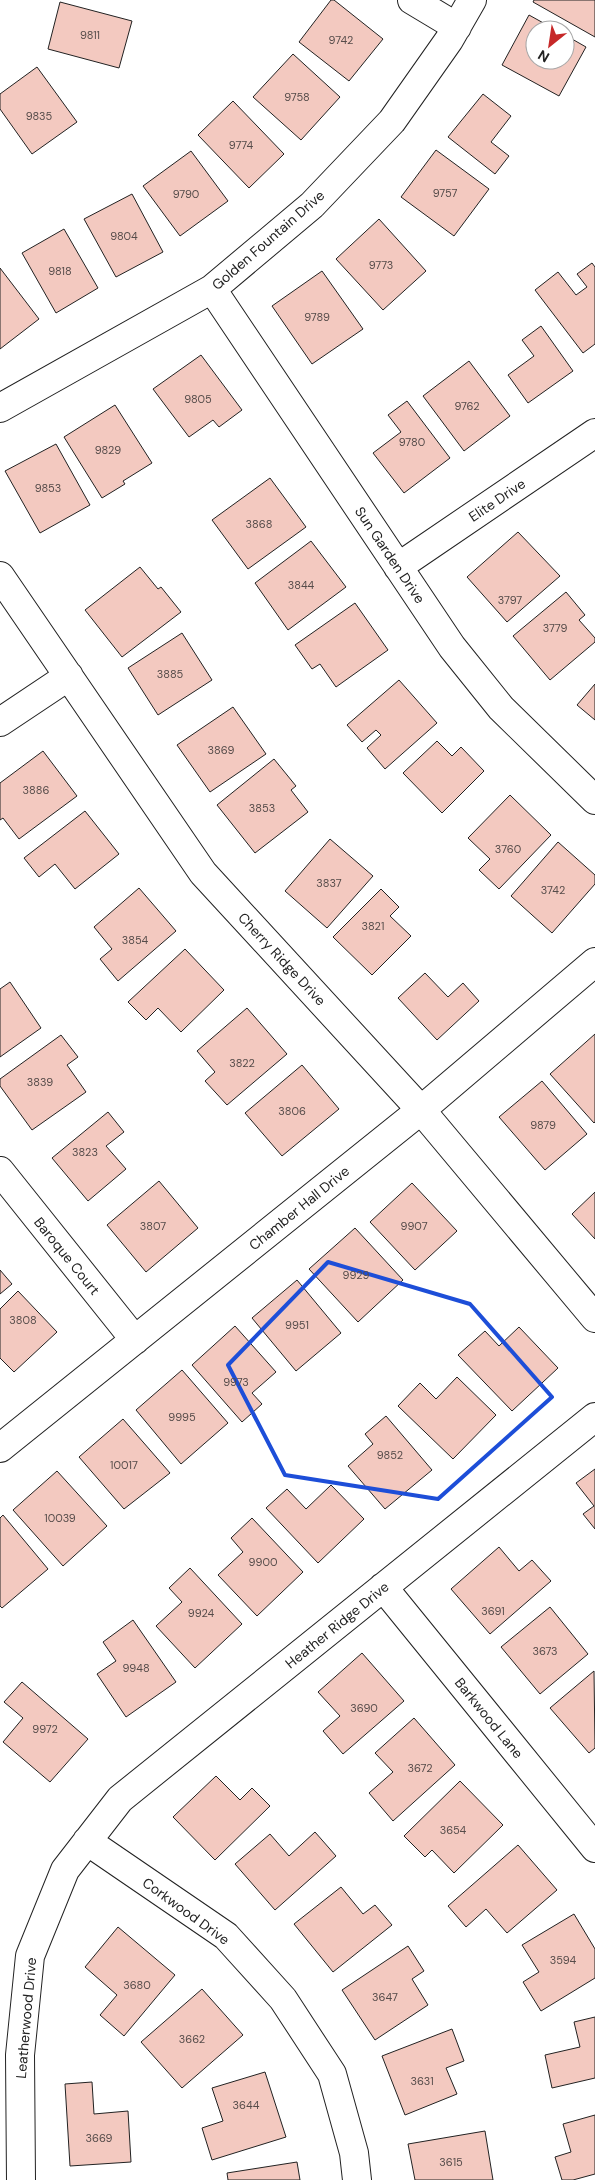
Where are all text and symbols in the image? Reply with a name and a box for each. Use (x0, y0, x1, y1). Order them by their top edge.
north arrow (525, 20, 575, 70)
house number: 9811 (80, 28, 100, 42)
house number: 9742 (329, 33, 353, 47)
text: N (535, 46, 552, 67)
house number: 9758 (284, 90, 310, 104)
house number: 9835 (26, 109, 53, 123)
house number: 9774 (229, 138, 254, 152)
street label: Golden Fountain Drive (208, 186, 328, 294)
house number: 9757 (433, 186, 457, 200)
house number: 9790 (173, 187, 199, 201)
house number: 9804 (110, 229, 138, 243)
house number: 9773 (369, 258, 393, 272)
house number: 9818 (48, 264, 72, 278)
house number: 9789 (304, 310, 330, 324)
house number: 9805 (184, 392, 212, 406)
house number: 9762 (454, 399, 480, 413)
house number: 9780 (399, 435, 425, 449)
house number: 9829 (95, 443, 121, 457)
street label: Elite Drive (465, 474, 529, 525)
house number: 9853 (35, 481, 61, 495)
street label: Sun Garden Drive (351, 503, 429, 607)
house number: 3868 (246, 517, 272, 531)
house number: 3844 (288, 578, 315, 592)
house number: 3797 (498, 593, 522, 607)
house number: 3779 (543, 621, 567, 635)
house number: 3885 (157, 667, 184, 681)
house number: 3869 (208, 743, 234, 757)
house number: 3886 (23, 783, 49, 797)
house number: 3853 (249, 801, 275, 815)
house number: 3760 (495, 842, 521, 856)
house number: 3837 (316, 876, 342, 890)
house number: 3742 (541, 883, 565, 897)
street label: Cherry Ridge Drive (234, 909, 330, 1009)
house number: 3821 (362, 919, 384, 933)
house number: 3854 (122, 933, 149, 947)
house number: 3822 (229, 1056, 255, 1070)
house number: 3839 (27, 1075, 53, 1089)
house number: 3806 (278, 1104, 306, 1118)
house number: 9879 (530, 1118, 556, 1132)
house number: 3823 (72, 1145, 98, 1159)
street label: Chamber Hall Drive (245, 1162, 353, 1254)
street label: Baroque Court (30, 1214, 104, 1298)
house number: 3807 (140, 1219, 166, 1233)
house number: 9907 (400, 1219, 428, 1233)
house number: 9929 (343, 1268, 369, 1282)
house number: 3808 (9, 1313, 37, 1327)
house number: 9951 (285, 1318, 309, 1332)
house number: 9973 (223, 1375, 249, 1389)
house number: 9995 (168, 1410, 196, 1424)
house number: 9852 (377, 1448, 403, 1462)
house number: 10017 (110, 1458, 138, 1472)
house number: 10039 (44, 1511, 76, 1525)
house number: 9900 (249, 1555, 277, 1569)
street label: Heather Ridge Drive (282, 1578, 392, 1672)
house number: 3691 (481, 1604, 505, 1618)
house number: 9924 (188, 1606, 215, 1620)
house number: 3673 (532, 1644, 558, 1658)
house number: 9948 (122, 1661, 150, 1675)
street label: Barkwood Lane (451, 1674, 527, 1762)
house number: 3690 (350, 1701, 378, 1715)
house number: 9972 (32, 1722, 58, 1736)
house number: 3672 (407, 1761, 433, 1775)
house number: 3654 (440, 1823, 467, 1837)
street label: Corkwood Drive (139, 1873, 233, 1949)
house number: 3594 (550, 1953, 577, 1967)
street label: Leatherwood Drive (12, 1957, 40, 2079)
house number: 3680 (123, 1978, 151, 1992)
house number: 3647 (372, 1990, 398, 2004)
house number: 3662 (179, 2032, 205, 2046)
house number: 3631 (410, 2074, 434, 2088)
house number: 3644 (233, 2098, 260, 2112)
house number: 3669 (85, 2131, 113, 2145)
house number: 3615 (439, 2155, 463, 2169)

